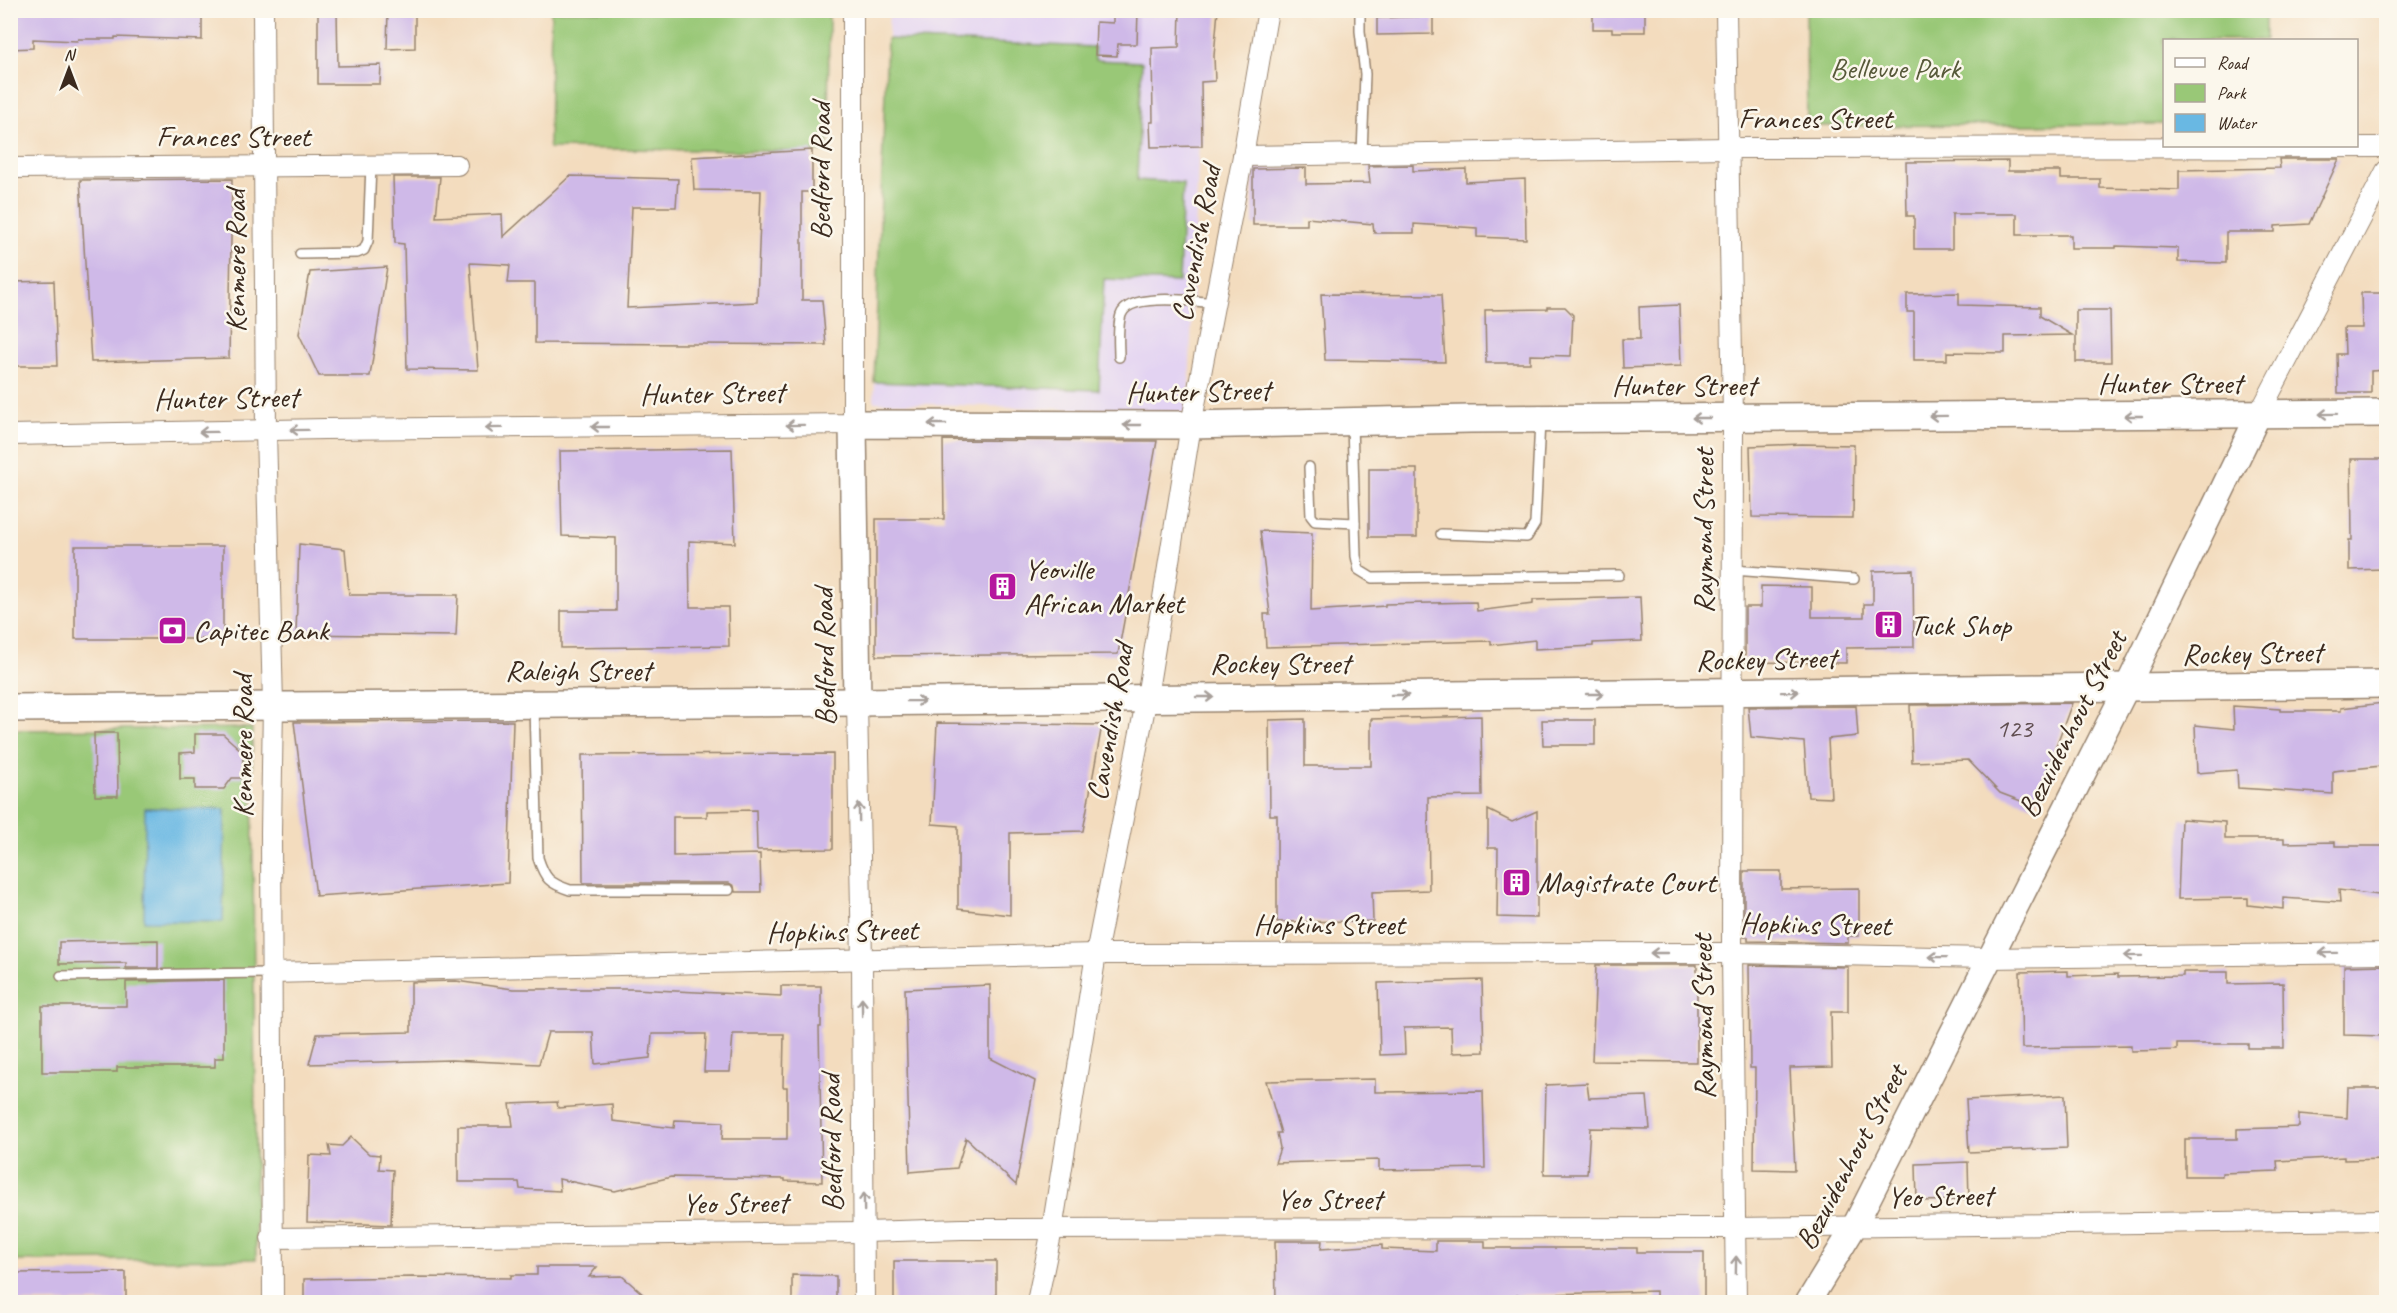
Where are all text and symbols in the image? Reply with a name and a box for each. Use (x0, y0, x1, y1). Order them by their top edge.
north arrow (39, 39, 99, 99)
legend (2163, 39, 2358, 147)
text: N (64, 45, 77, 65)
park label: Bellevue Park (1830, 49, 1962, 87)
text: Road (2217, 52, 2250, 74)
text: Park (2217, 82, 2247, 104)
street label: Bedford Road (801, 98, 839, 240)
street label: Frances Street (1738, 99, 1895, 137)
text: Water (2217, 112, 2258, 134)
street label: Frances Street (156, 117, 313, 155)
street label: Cavendish Road (1162, 157, 1231, 324)
street label: Kenmere Road (216, 185, 254, 333)
street label: Hunter Street (2098, 364, 2246, 402)
street label: Hunter Street (1612, 366, 1760, 404)
street label: Hunter Street (1125, 371, 1275, 411)
street label: Hunter Street (639, 373, 789, 413)
street label: Hunter Street (153, 378, 303, 418)
one-way arrow (2319, 409, 2339, 420)
one-way arrow (2124, 410, 2144, 422)
one-way arrow (1929, 411, 1949, 422)
one-way arrow (1692, 412, 1712, 424)
one-way arrow (928, 418, 948, 430)
one-way arrow (786, 419, 805, 431)
one-way arrow (1123, 419, 1143, 431)
one-way arrow (591, 421, 611, 433)
one-way arrow (485, 423, 505, 434)
one-way arrow (290, 424, 310, 436)
one-way arrow (198, 426, 218, 438)
street label: Raymond Street (1684, 446, 1722, 613)
place label: Yeoville African Market (1024, 550, 1187, 622)
building icon: Yeoville African Market (987, 570, 1019, 602)
street label: Bedford Road (804, 584, 844, 726)
place label: Tuck Shop (1910, 606, 2013, 644)
building icon: Tuck Shop (1873, 609, 1905, 641)
place label: Capitec Bank (193, 611, 331, 649)
bank icon: Capitec Bank (156, 614, 188, 646)
street label: Bezuidenhout Street (2009, 622, 2137, 824)
street label: Rockey Street (2181, 633, 2327, 673)
street label: Cavendish Road (1078, 636, 1143, 803)
street label: Rockey Street (1695, 639, 1841, 679)
street label: Rockey Street (1210, 644, 1354, 682)
street label: Raleigh Street (505, 651, 655, 689)
street label: Kenmere Road (223, 670, 261, 818)
one-way arrow (1779, 686, 1799, 698)
one-way arrow (1584, 688, 1604, 700)
one-way arrow (1390, 689, 1410, 701)
one-way arrow (1195, 691, 1215, 703)
one-way arrow (905, 695, 925, 707)
house number: 123 (1996, 711, 2034, 745)
one-way arrow (853, 803, 865, 823)
place label: Magistrate Court (1538, 863, 1719, 901)
building icon: Magistrate Court (1501, 866, 1533, 898)
street label: Hopkins Street (1739, 904, 1894, 944)
street label: Hopkins Street (1253, 905, 1408, 943)
street label: Hopkins Street (766, 911, 921, 951)
street label: Raymond Street (1683, 931, 1723, 1100)
one-way arrow (1650, 947, 1670, 959)
one-way arrow (2319, 948, 2339, 959)
one-way arrow (2124, 950, 2144, 962)
one-way arrow (1929, 951, 1949, 963)
one-way arrow (857, 998, 868, 1018)
street label: Bezuidenhout Street (1786, 1055, 1917, 1256)
street label: Bedford Road (811, 1070, 851, 1212)
street label: Yeo Street (1887, 1176, 1997, 1216)
street label: Yeo Street (1276, 1180, 1386, 1218)
street label: Yeo Street (682, 1183, 792, 1223)
one-way arrow (859, 1193, 870, 1213)
one-way arrow (1730, 1256, 1742, 1276)

